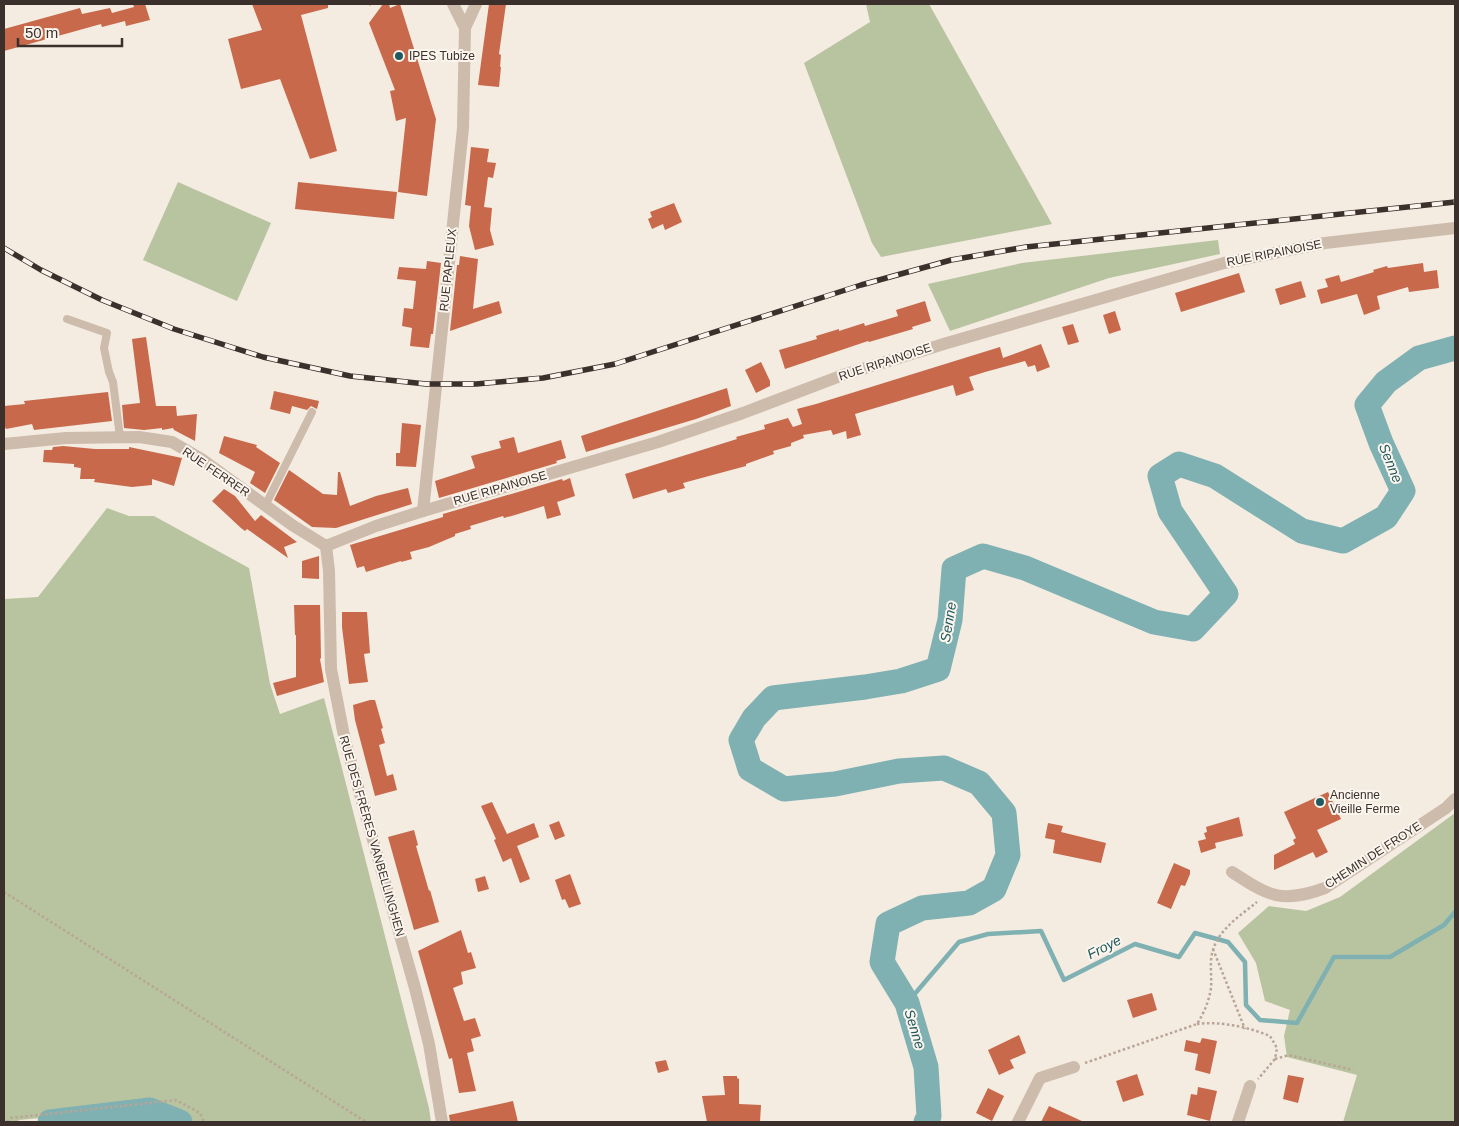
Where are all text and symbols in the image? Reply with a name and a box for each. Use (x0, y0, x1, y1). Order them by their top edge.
scale bar (18, 15, 121, 47)
text: 50 m (25, 24, 58, 41)
place label: IPES Tubize (409, 49, 475, 63)
marker: IPES Tubize (393, 50, 405, 62)
street label: RUE PAPLEUX (437, 228, 459, 312)
street label: RUE RIPAINOISE (1225, 237, 1323, 269)
street label: RUE RIPAINOISE (837, 340, 933, 384)
water label: Senne (1376, 441, 1406, 485)
street label: RUE FERRER (180, 444, 253, 500)
street label: RUE RIPAINOISE (452, 468, 548, 508)
water label: Senne (937, 601, 959, 643)
street label: RUE DES FRÈRES VANBELLINGHEN (337, 734, 408, 938)
place label: Ancienne Vieille Ferme (1330, 788, 1400, 816)
marker: Ancienne Vieille Ferme (1314, 796, 1326, 808)
street label: CHEMIN DE FROYE (1322, 819, 1424, 891)
water label: Froye (1084, 932, 1124, 962)
water label: Senne (901, 1007, 929, 1051)

